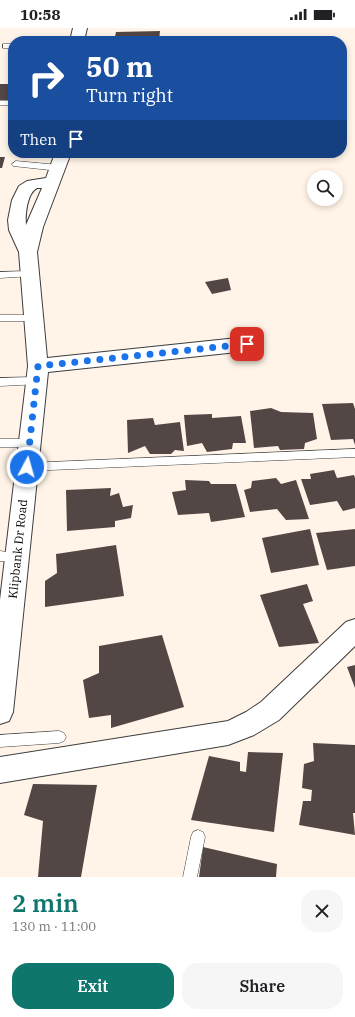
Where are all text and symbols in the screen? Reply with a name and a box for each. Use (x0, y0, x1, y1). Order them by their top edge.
text: 10:58 (20, 5, 61, 24)
text: 50 m (86, 48, 153, 85)
icon: right (20, 52, 72, 104)
text: Turn right (86, 84, 173, 107)
icon: arrive (65, 128, 87, 150)
text: Then (20, 130, 57, 149)
map controls (307, 170, 343, 206)
button: search (307, 170, 343, 206)
pin (230, 327, 264, 361)
icon: arrive (236, 333, 258, 355)
position arrow (6, 446, 48, 488)
street label: Klipbank Dr Road (5, 499, 30, 599)
text: 2 min (12, 887, 79, 919)
button: close (301, 890, 343, 932)
text: 130 m · 11:00 (12, 918, 96, 935)
button: Exit (12, 963, 174, 1009)
button: Share (182, 963, 343, 1009)

